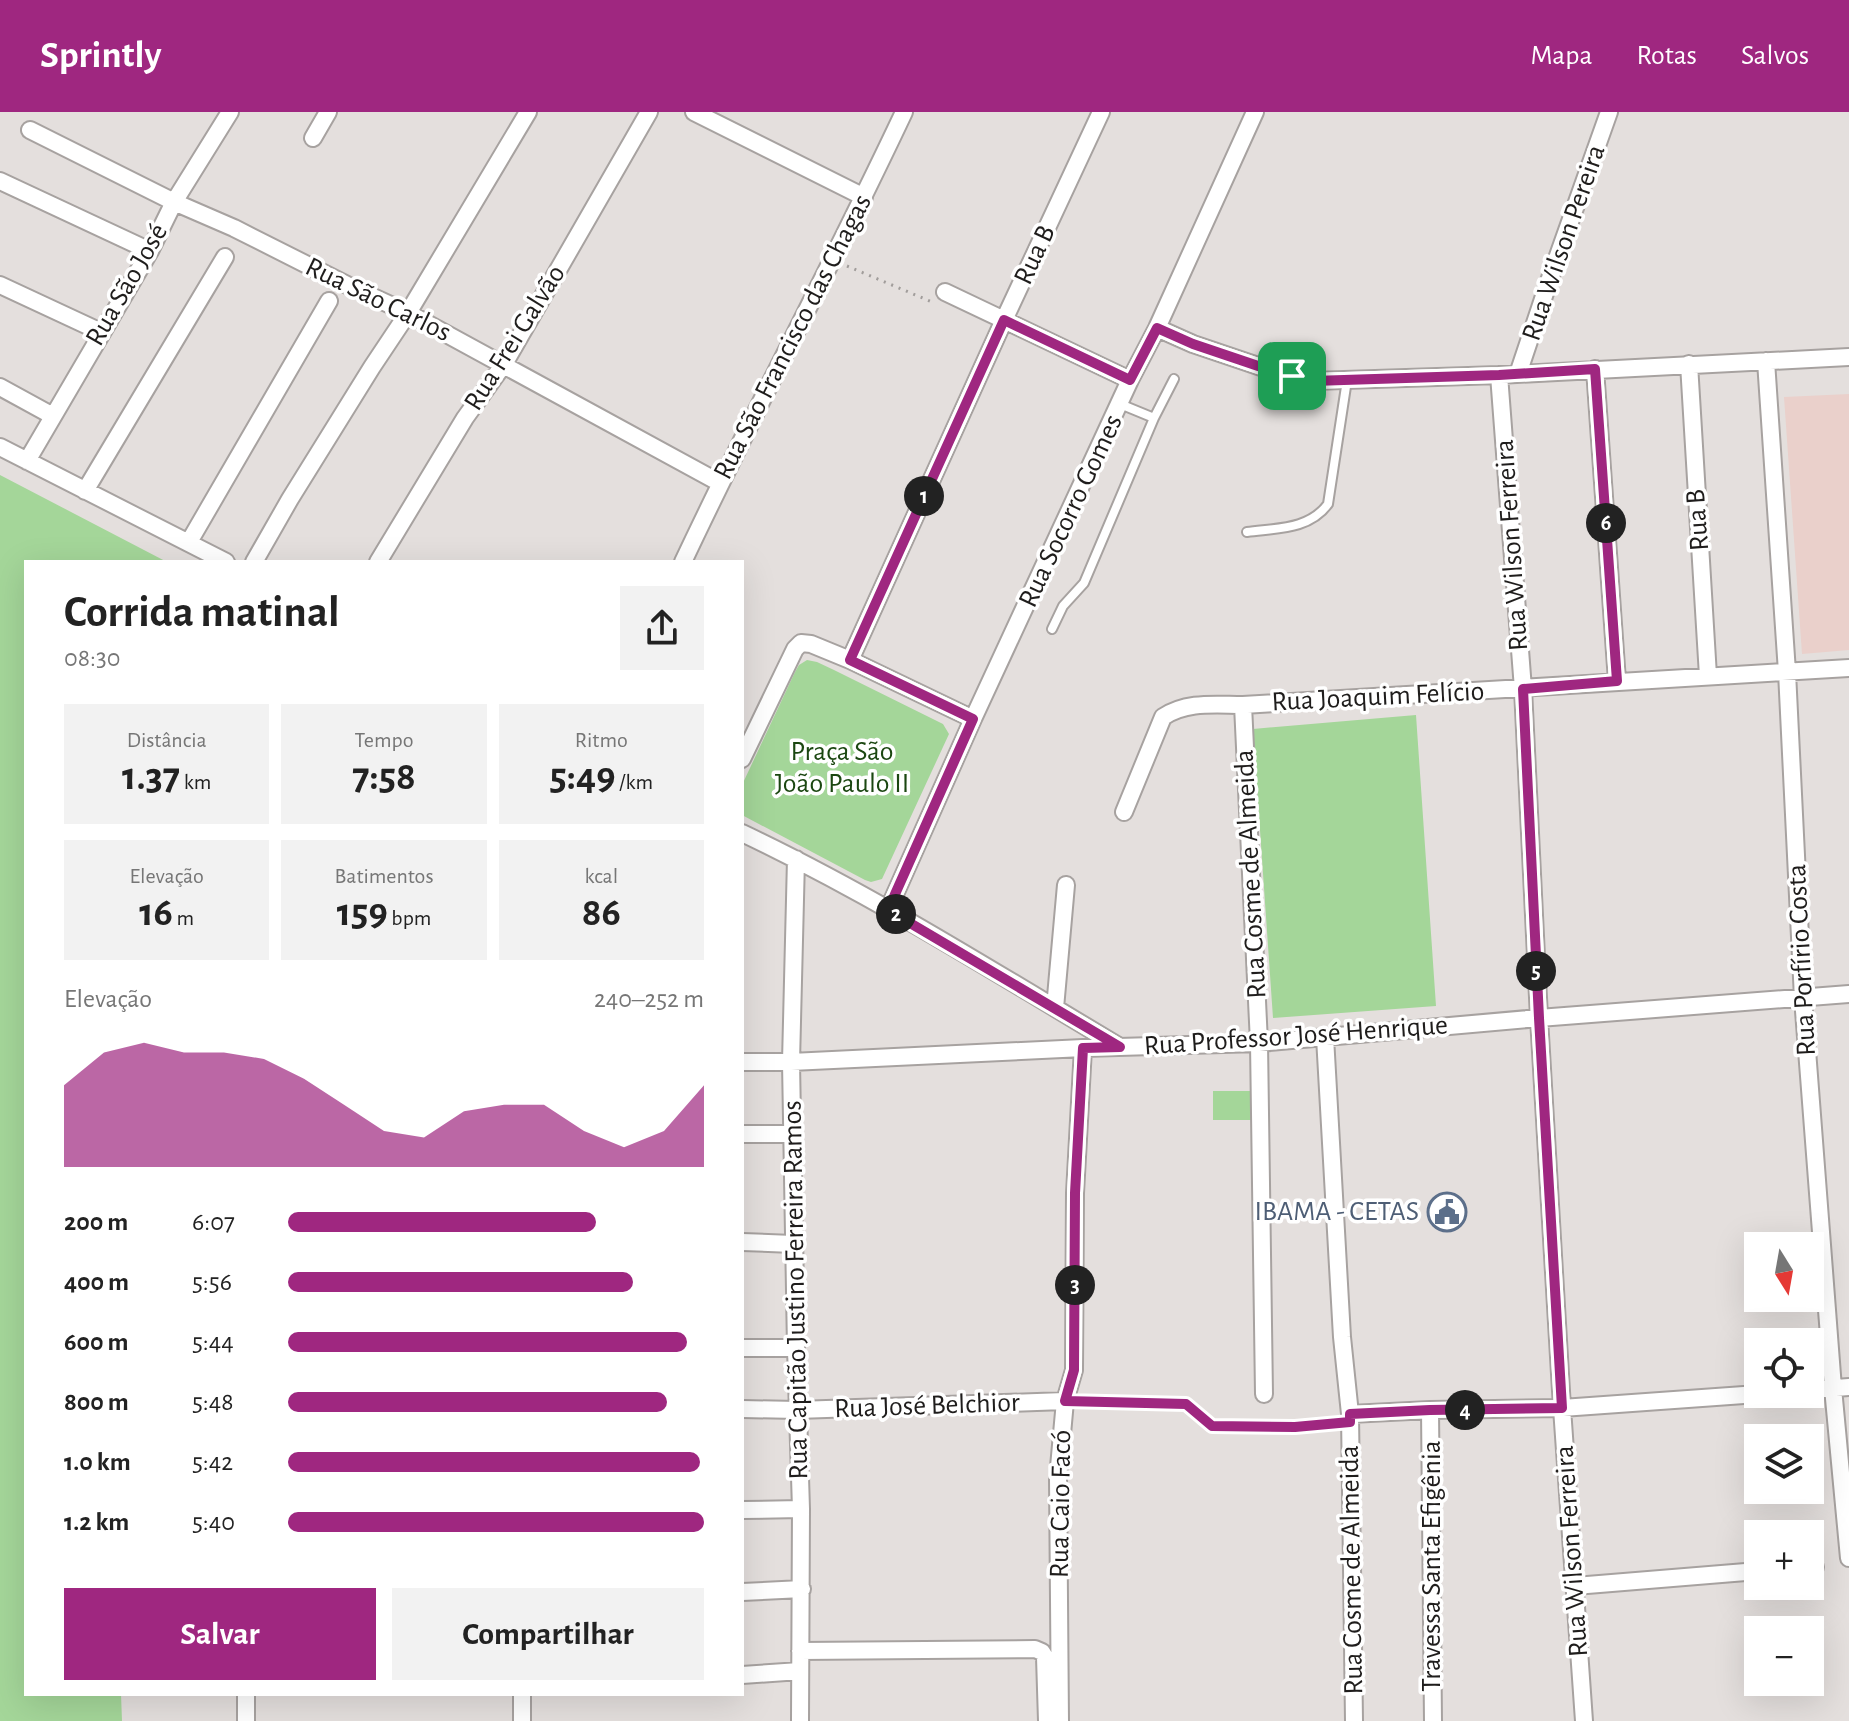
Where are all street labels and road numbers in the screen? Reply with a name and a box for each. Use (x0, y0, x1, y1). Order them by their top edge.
street label: Rua Wilson Pereira (1517, 141, 1611, 345)
street label: Rua São Francisco das Chagas (709, 190, 877, 484)
street label: Rua São José (81, 219, 173, 351)
street label: Rua B (1009, 221, 1061, 289)
street label: Rua São Carlos (301, 253, 455, 347)
street label: Rua Frei Galvão (459, 260, 571, 416)
street label: Rua Socorro Gomes (1014, 410, 1128, 612)
street label: Rua Wilson Ferreira (1491, 438, 1533, 652)
street label: Rua B (1682, 488, 1714, 552)
street label: Rua Joaquim Felício (1271, 677, 1485, 717)
street label: Rua Cosme de Almeida (1230, 749, 1272, 999)
street label: Rua Porfírio Costa (1783, 863, 1821, 1057)
street label: Rua Professor José Henrique (1143, 1011, 1449, 1061)
street label: Rua Capitão Justino Ferreira Ramos (779, 1100, 813, 1480)
street label: Rua José Belchior (834, 1389, 1020, 1423)
street label: Rua Caio Facó (1046, 1430, 1076, 1578)
street label: Travessa Santa Efigênia (1418, 1440, 1446, 1692)
street label: Rua Wilson Ferreira (1551, 1444, 1593, 1658)
street label: Rua Cosme de Almeida (1336, 1445, 1368, 1695)

